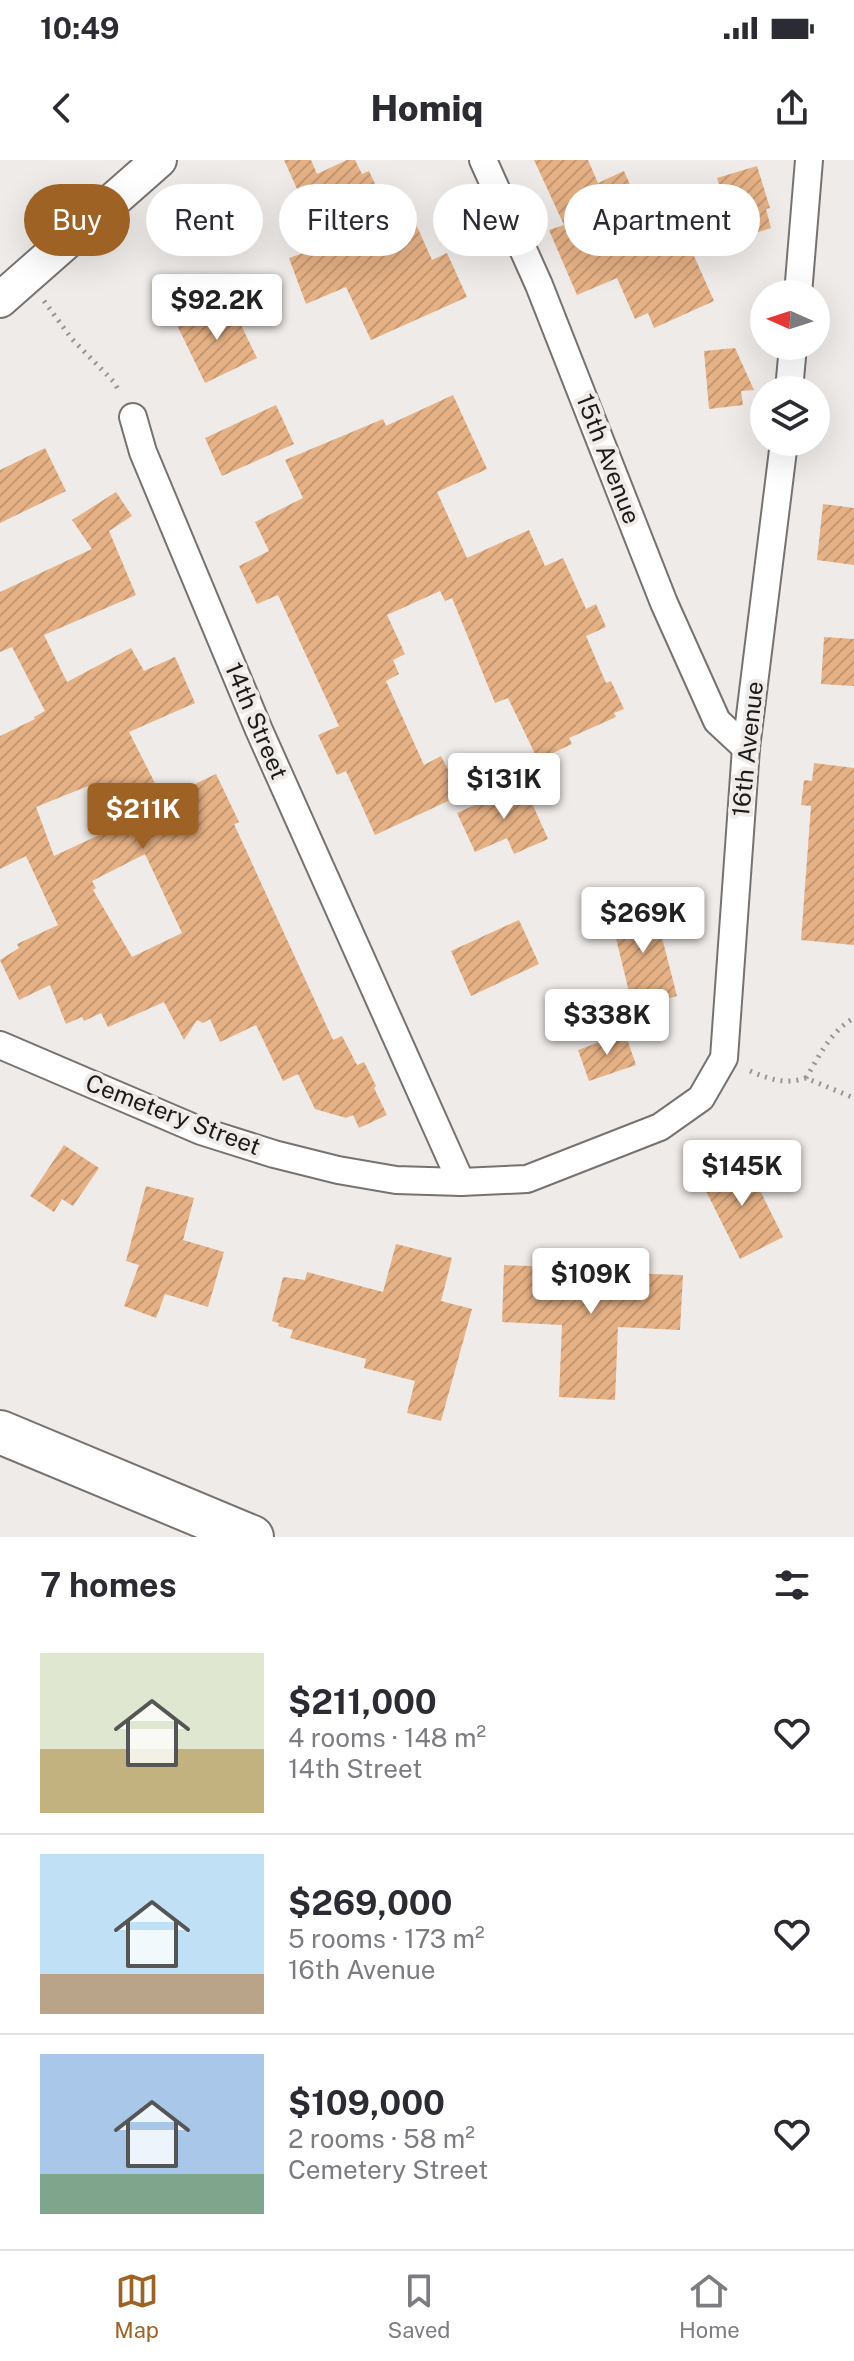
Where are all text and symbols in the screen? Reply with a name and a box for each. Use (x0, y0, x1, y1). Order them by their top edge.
text: 10:49 (40, 10, 120, 46)
icon: back (40, 86, 84, 130)
icon: share (770, 86, 814, 130)
text: Homiq (371, 87, 483, 129)
chip: Buy (24, 184, 130, 256)
chip: Rent (146, 184, 263, 256)
chip: Filters (279, 184, 417, 256)
chip: New (433, 184, 548, 256)
chip: Apartment (564, 184, 760, 256)
pin: $92.2K (152, 274, 282, 342)
north arrow (750, 280, 830, 360)
map controls (750, 280, 830, 456)
text: $92.2K (170, 284, 264, 315)
button: layers (750, 376, 830, 456)
street label: 15th Avenue (571, 390, 646, 527)
street label: 14th Street (220, 658, 294, 783)
street label: 16th Avenue (726, 680, 768, 818)
pin: $131K (448, 753, 560, 821)
text: $131K (466, 763, 542, 794)
pin: $211K (87, 783, 199, 851)
text: $211K (105, 793, 181, 824)
pin: $269K (587, 887, 699, 955)
text: $269K (599, 897, 687, 928)
pin: $338K (551, 989, 663, 1057)
text: $338K (563, 999, 651, 1030)
street label: Cemetery Street (82, 1068, 265, 1160)
pin: $145K (686, 1140, 798, 1208)
text: $145K (701, 1150, 783, 1181)
pin: $109K (535, 1248, 647, 1316)
text: $109K (550, 1258, 632, 1289)
icon: filters (770, 1563, 814, 1607)
text: 7 homes (40, 1565, 177, 1605)
text: $211,000 (288, 1682, 437, 1722)
icon: home (104, 1685, 200, 1781)
icon: heart (770, 1711, 814, 1755)
text: 4 rooms · 148 m² (288, 1722, 486, 1753)
text: 14th Street (288, 1753, 422, 1784)
text: $269,000 (288, 1883, 452, 1923)
icon: home (104, 1886, 200, 1982)
icon: heart (770, 1912, 814, 1956)
text: 5 rooms · 173 m² (288, 1923, 485, 1954)
text: 16th Avenue (288, 1954, 436, 1985)
text: $109,000 (288, 2083, 445, 2123)
icon: home (104, 2086, 200, 2182)
icon: heart (770, 2112, 814, 2156)
text: 2 rooms · 58 m² (288, 2123, 475, 2154)
text: Cemetery Street (288, 2154, 488, 2185)
tab: Map (114, 2269, 159, 2343)
tab: Saved (388, 2269, 450, 2343)
tab: Home (679, 2269, 740, 2343)

